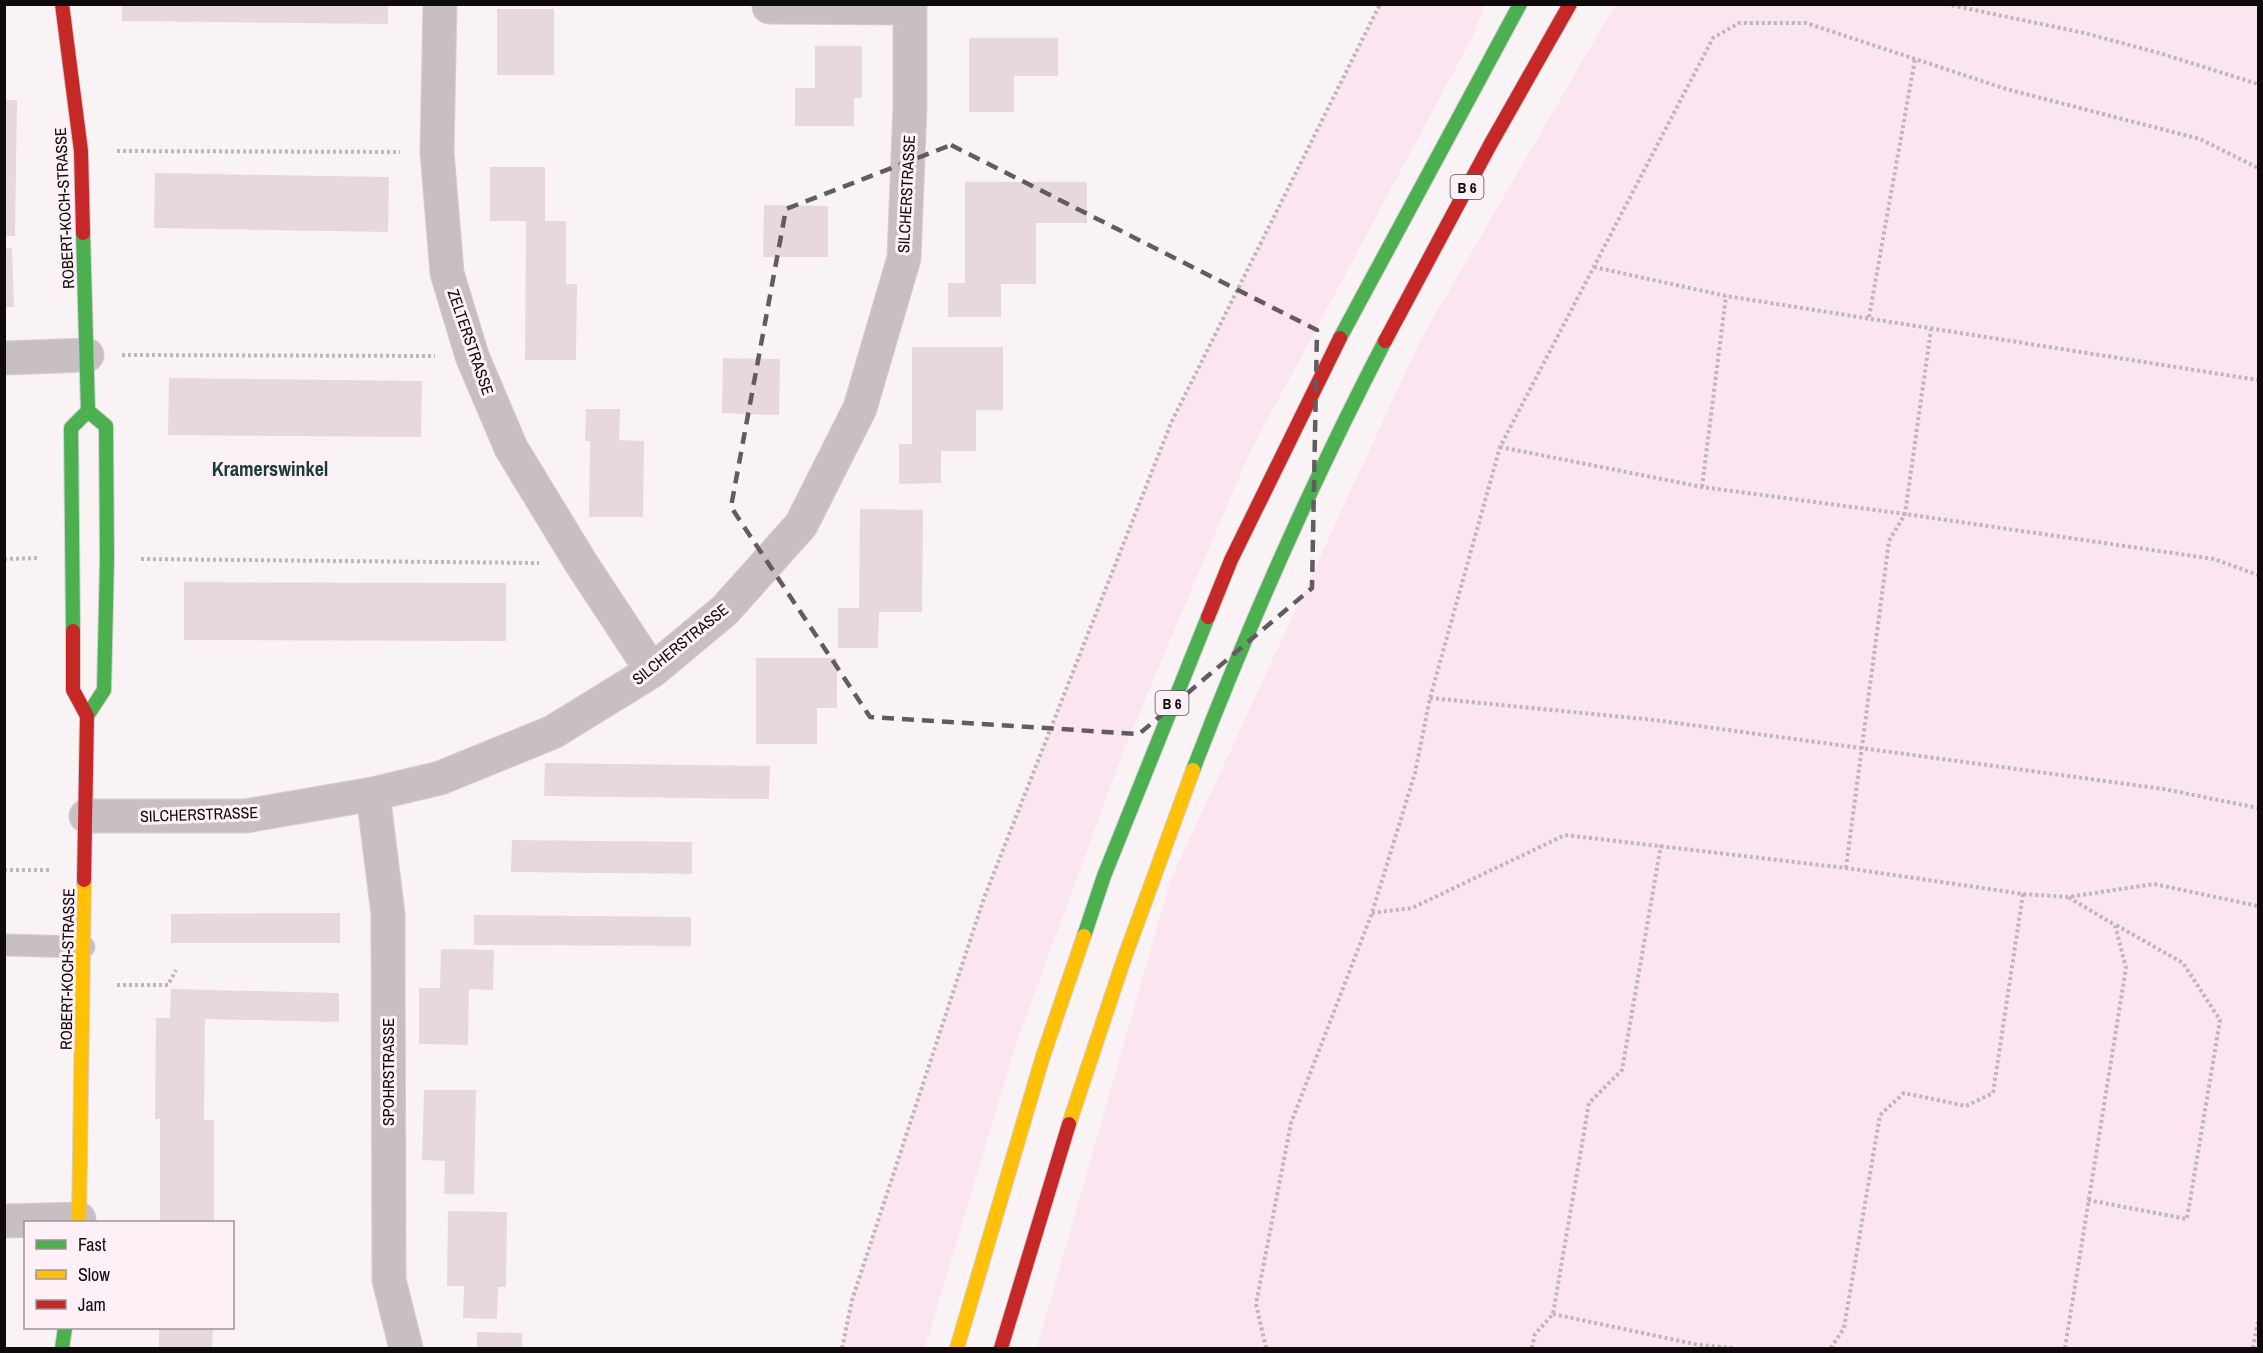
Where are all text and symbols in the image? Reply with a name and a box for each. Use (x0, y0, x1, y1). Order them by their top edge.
street label: ROBERT-KOCH-STRASSE (49, 127, 79, 289)
street label: SILCHERSTRASSE (892, 134, 920, 254)
road number: B 6 (1450, 175, 1484, 199)
street label: ZELTERSTRASSE (443, 286, 499, 398)
district label: Kramerswinkel (212, 455, 328, 482)
street label: SILCHERSTRASSE (627, 598, 733, 690)
road number: B 6 (1156, 691, 1188, 715)
street label: SILCHERSTRASSE (140, 801, 258, 827)
street label: ROBERT-KOCH-STRASSE (55, 888, 79, 1050)
street label: SPOHRSTRASSE (377, 1018, 399, 1126)
legend (24, 1221, 234, 1329)
text: Fast (78, 1232, 106, 1257)
text: Slow (78, 1262, 110, 1287)
text: Jam (78, 1292, 106, 1317)

